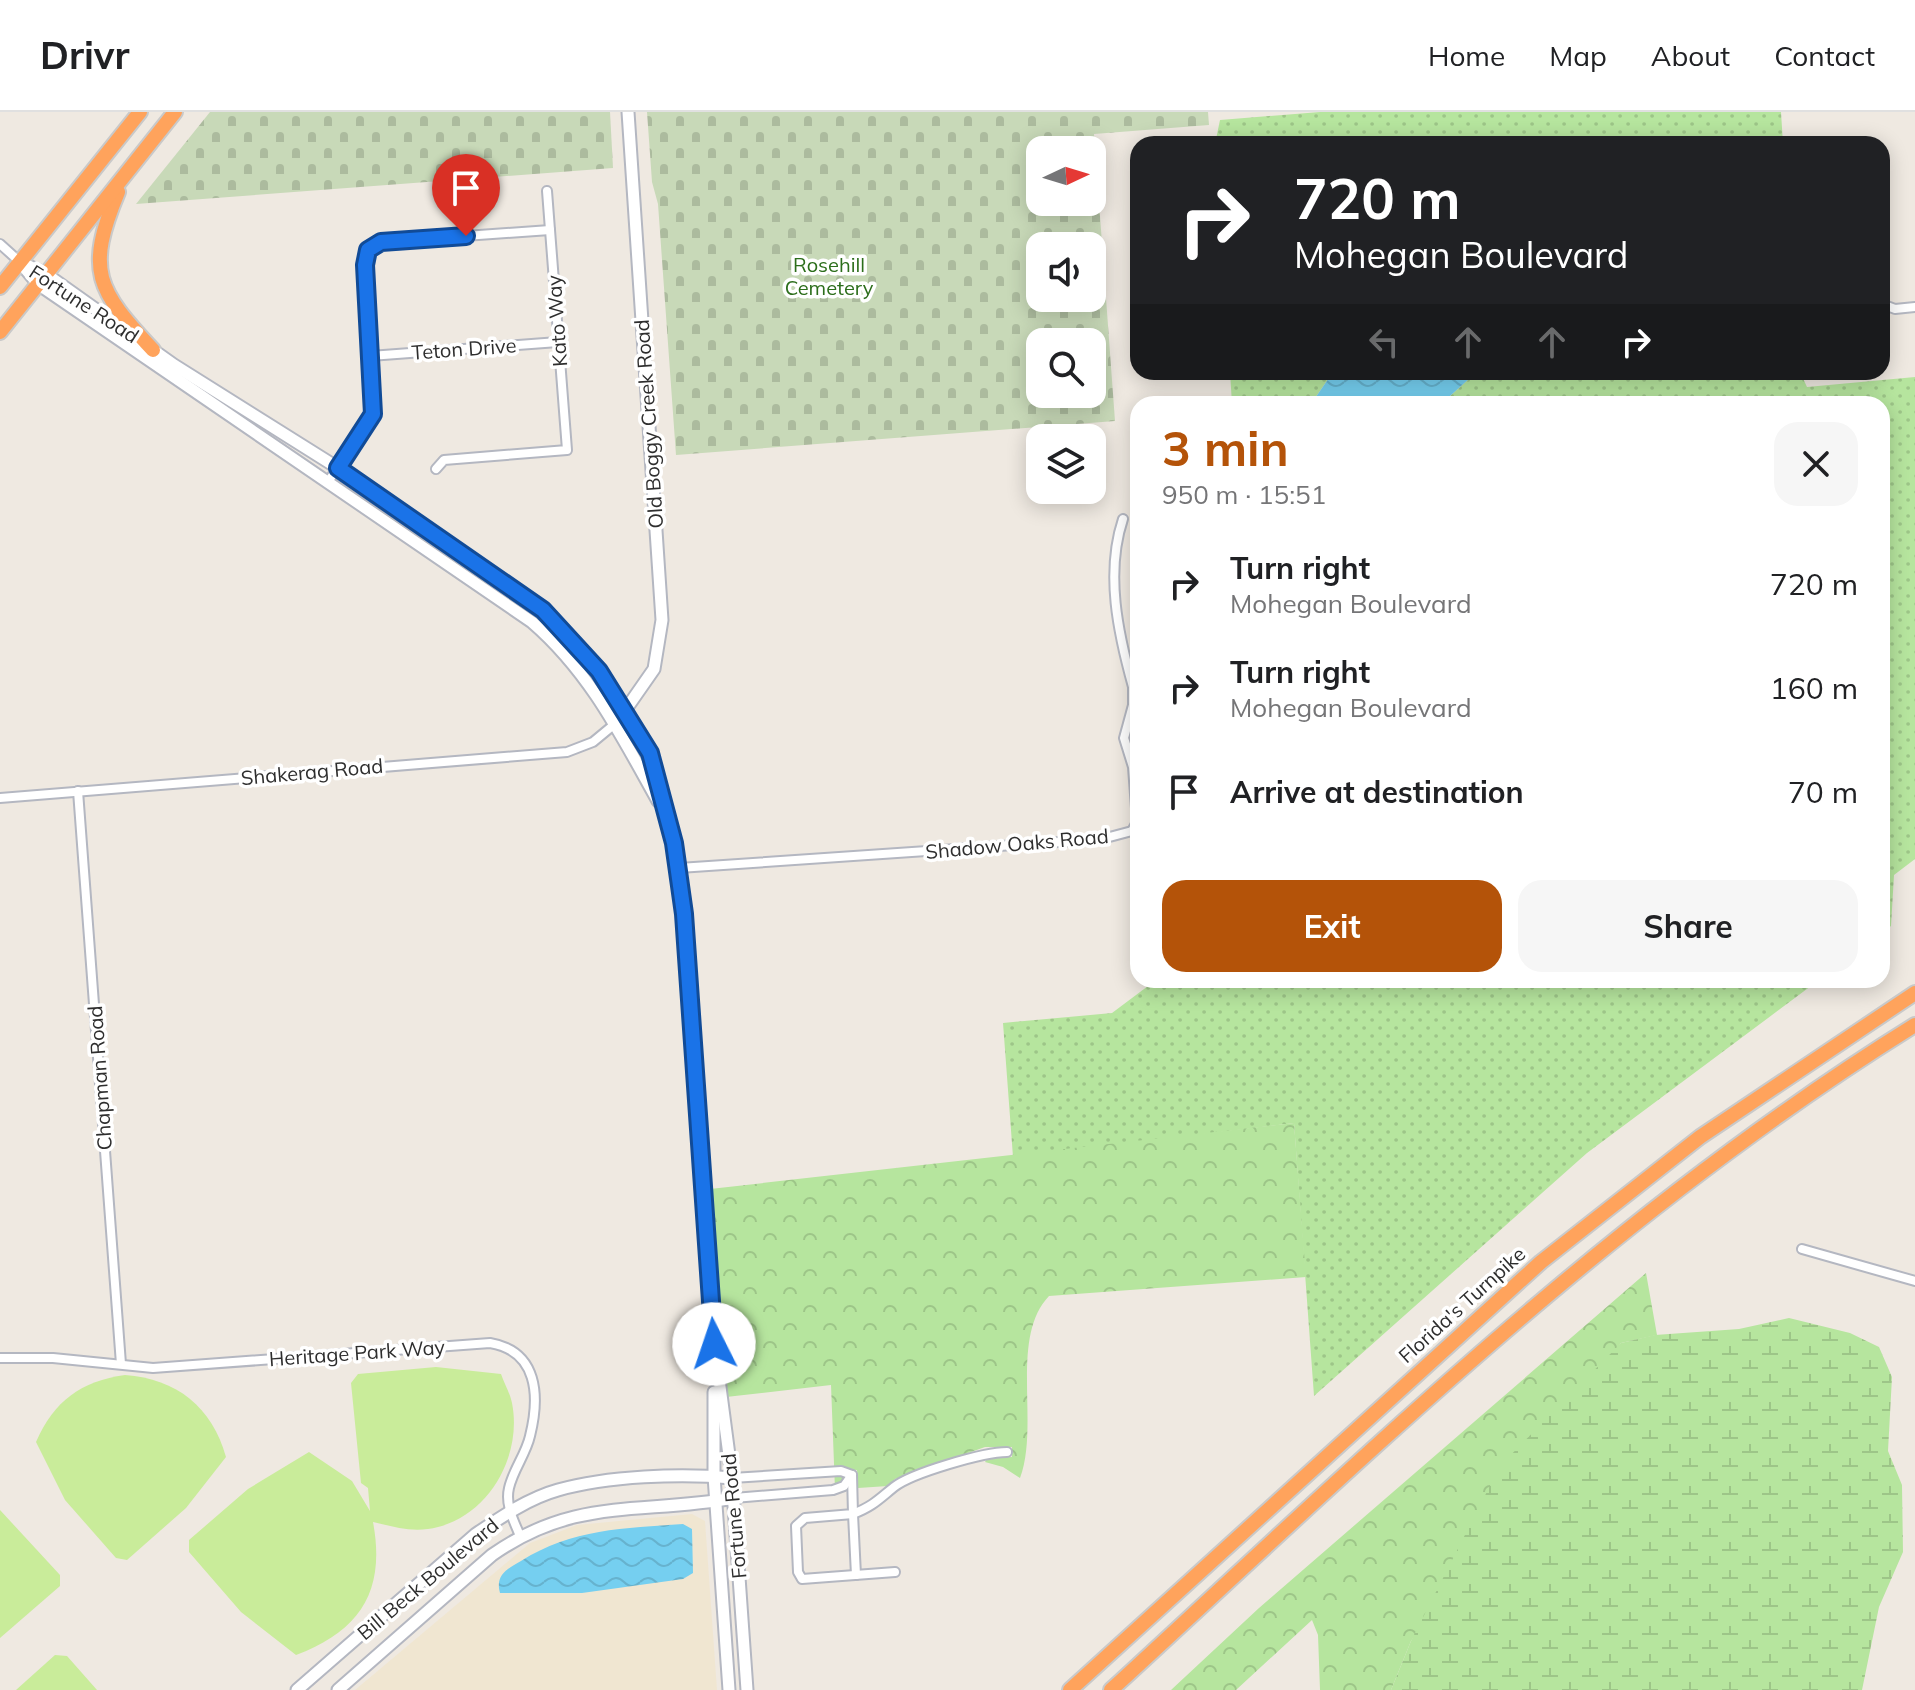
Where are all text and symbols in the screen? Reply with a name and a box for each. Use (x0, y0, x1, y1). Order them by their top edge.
text: Drivr (40, 31, 129, 79)
text: Home (1428, 38, 1505, 73)
text: Map (1549, 38, 1607, 73)
text: About (1651, 38, 1730, 73)
text: Contact (1774, 38, 1875, 73)
north arrow (1026, 136, 1106, 216)
map controls (1026, 136, 1106, 504)
pin (432, 154, 500, 236)
text: 720 m (1294, 163, 1461, 233)
icon: arrive (444, 166, 488, 210)
icon: right (1162, 168, 1266, 272)
button: sound (1026, 232, 1106, 312)
text: Mohegan Boulevard (1294, 232, 1628, 277)
park label: Rosehill Cemetery (785, 252, 874, 300)
street label: Fortune Road (25, 259, 144, 348)
street label: Kato Way (541, 274, 572, 368)
street label: Old Boggy Creek Road (629, 319, 668, 529)
icon: left (1362, 320, 1406, 364)
icon: ahead (1446, 320, 1490, 364)
icon: ahead (1530, 320, 1574, 364)
icon: right (1614, 320, 1658, 364)
button: search (1026, 328, 1106, 408)
street label: Teton Drive (411, 332, 517, 365)
text: 3 min (1162, 418, 1289, 478)
button: close (1774, 422, 1858, 506)
button: layers (1026, 424, 1106, 504)
text: 950 m · 15:51 (1162, 478, 1326, 511)
text: Turn right (1230, 549, 1370, 587)
icon: right (1162, 562, 1206, 606)
text: 720 m (1770, 565, 1858, 603)
text: Mohegan Boulevard (1230, 587, 1472, 620)
text: Turn right (1230, 653, 1370, 691)
icon: right (1162, 666, 1206, 710)
text: 160 m (1770, 669, 1858, 707)
text: Mohegan Boulevard (1230, 691, 1472, 724)
street label: Shakerag Road (240, 753, 384, 790)
icon: arrive (1162, 770, 1206, 814)
text: Arrive at destination (1230, 773, 1524, 811)
text: 70 m (1788, 773, 1858, 811)
street label: Shadow Oaks Road (924, 823, 1110, 864)
button: Exit (1162, 880, 1502, 972)
button: Share (1518, 880, 1858, 972)
street label: Chapman Road (82, 1005, 117, 1151)
street label: Florida's Turnpike (1393, 1241, 1530, 1368)
position arrow (672, 1302, 756, 1386)
street label: Heritage Park Way (268, 1334, 446, 1371)
street label: Fortune Road (716, 1452, 751, 1580)
street label: Bill Beck Boulevard (352, 1512, 503, 1645)

